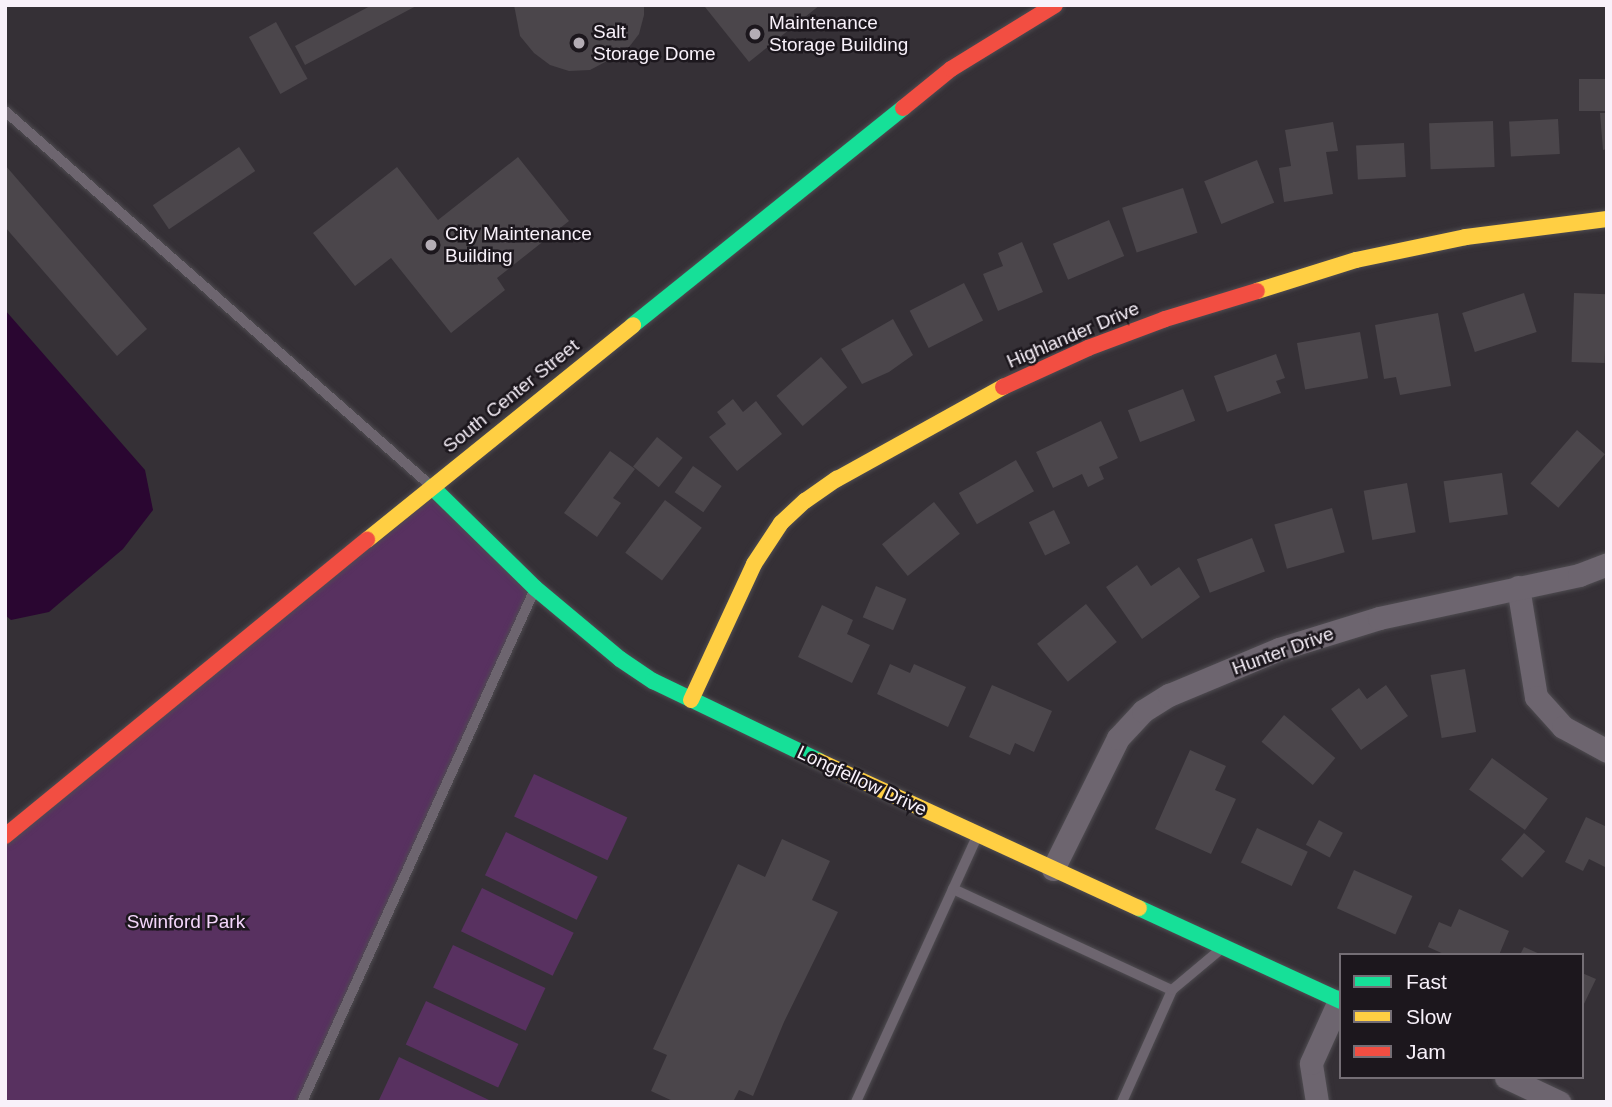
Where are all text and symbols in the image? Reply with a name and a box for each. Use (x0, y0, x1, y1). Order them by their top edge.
place label: Maintenance Storage Building (769, 12, 908, 56)
place label: Salt Storage Dome (593, 21, 716, 65)
marker: Maintenance Storage Building (747, 26, 763, 42)
marker: Salt Storage Dome (571, 35, 587, 51)
place label: City Maintenance Building (445, 223, 592, 267)
marker: City Maintenance Building (423, 237, 439, 253)
street label: Highlander Drive (1003, 297, 1143, 373)
street label: South Center Street (439, 334, 583, 458)
street label: Hunter Drive (1229, 622, 1337, 680)
street label: Longfellow Drive (794, 741, 930, 821)
park label: Swinford Park (127, 911, 245, 933)
legend (1339, 953, 1584, 1079)
text: Fast (1406, 970, 1447, 993)
text: Slow (1406, 1005, 1452, 1028)
text: Jam (1406, 1040, 1446, 1063)

